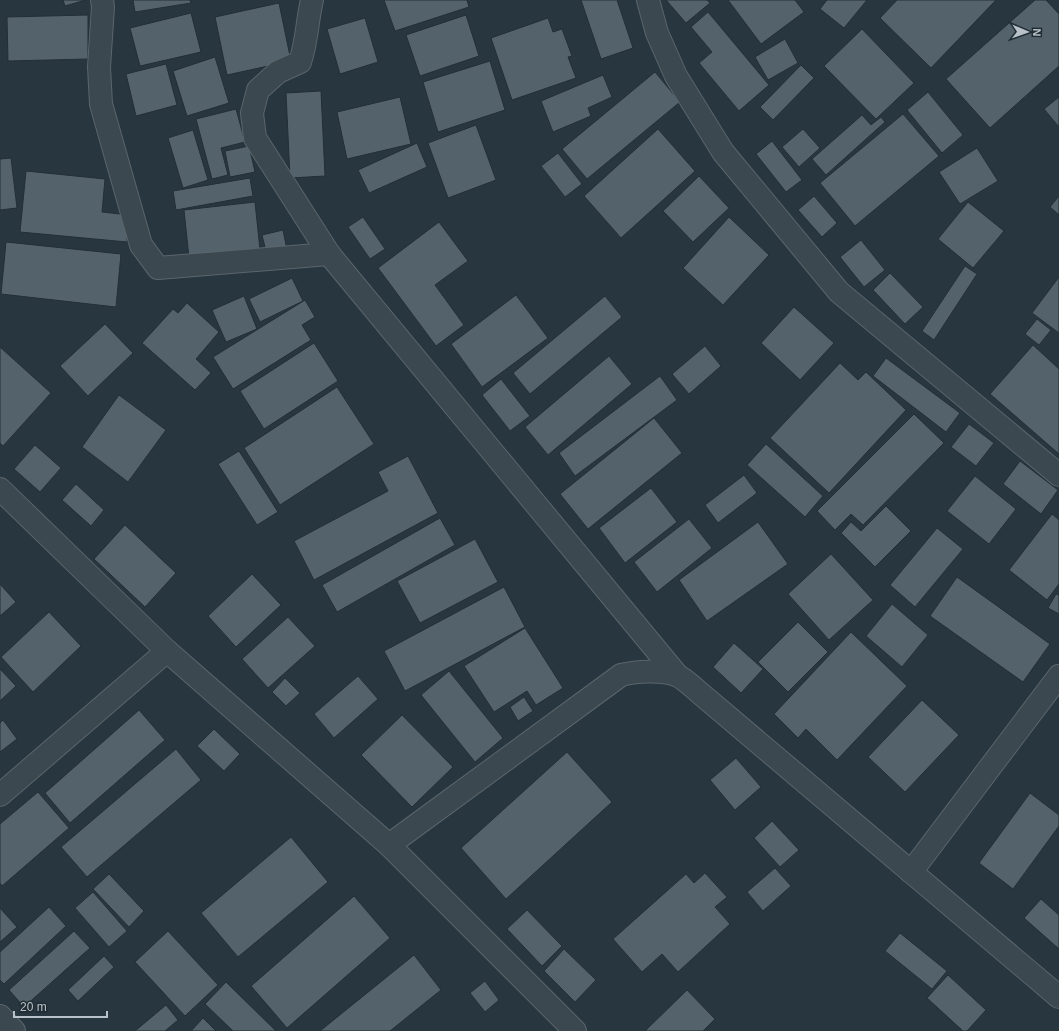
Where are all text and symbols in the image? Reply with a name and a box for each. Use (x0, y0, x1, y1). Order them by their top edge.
north arrow (1007, 12, 1047, 52)
text: N (1031, 28, 1043, 37)
scale bar (14, 993, 107, 1019)
text: 20 m (20, 1000, 47, 1014)

